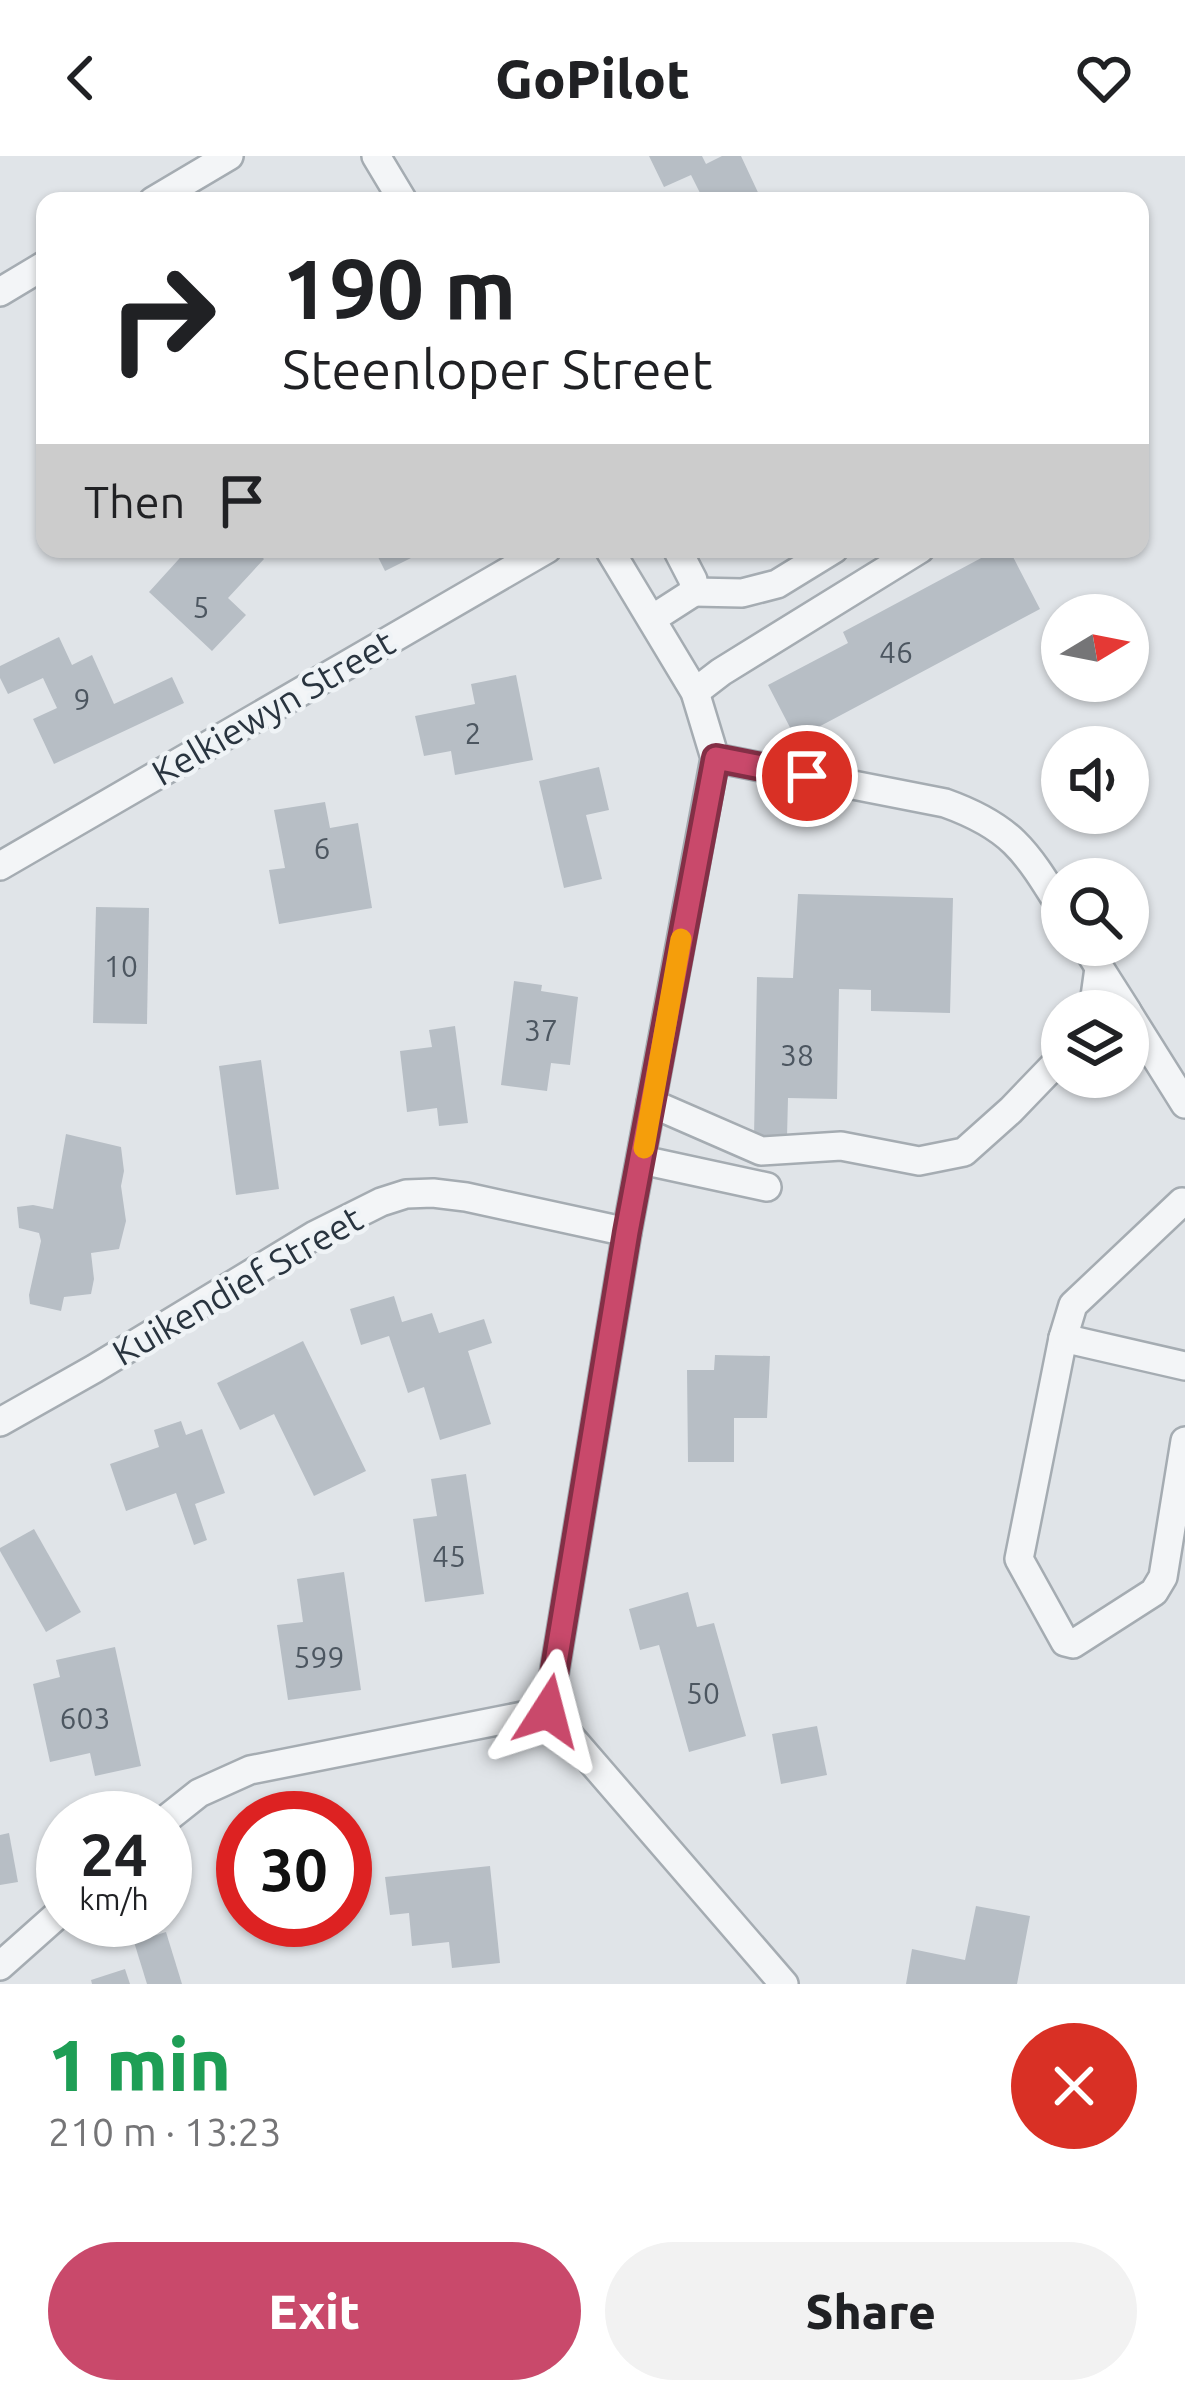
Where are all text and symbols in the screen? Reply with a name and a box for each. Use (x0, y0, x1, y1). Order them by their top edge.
icon: back (48, 45, 114, 111)
icon: heart (1071, 45, 1137, 111)
text: GoPilot (495, 48, 690, 108)
icon: right (84, 240, 240, 396)
text: 190 m (282, 241, 516, 335)
text: Steenloper Street (282, 339, 713, 399)
icon: arrive (209, 468, 275, 534)
text: Then (84, 476, 185, 527)
house number: 5 (193, 590, 209, 624)
north arrow (1041, 594, 1149, 702)
map controls (1041, 594, 1149, 1098)
street label: Kelkiewyn Street (145, 621, 401, 793)
house number: 46 (879, 635, 913, 669)
house number: 9 (74, 682, 90, 716)
house number: 2 (465, 716, 481, 750)
pin (756, 725, 858, 827)
button: sound (1041, 726, 1149, 834)
icon: arrive (774, 743, 840, 809)
house number: 6 (314, 831, 330, 865)
button: search (1041, 858, 1149, 966)
house number: 10 (104, 949, 138, 983)
button: layers (1041, 990, 1149, 1098)
house number: 37 (524, 1013, 558, 1047)
house number: 38 (780, 1038, 814, 1072)
street label: Kuikendief Street (105, 1197, 369, 1373)
house number: 45 (432, 1539, 466, 1573)
house number: 599 (294, 1640, 344, 1674)
position arrow (485, 1648, 611, 1774)
house number: 50 (686, 1676, 720, 1710)
house number: 603 (60, 1701, 110, 1735)
speed limit sign: 30 (216, 1791, 372, 1947)
text: 24 (80, 1820, 148, 1887)
text: km/h (79, 1882, 149, 1916)
button: close (1011, 2023, 1137, 2149)
text: 1 min (48, 2024, 231, 2105)
text: 210 m · 13:23 (48, 2110, 282, 2153)
button: Exit (48, 2242, 581, 2380)
button: Share (605, 2242, 1137, 2380)

